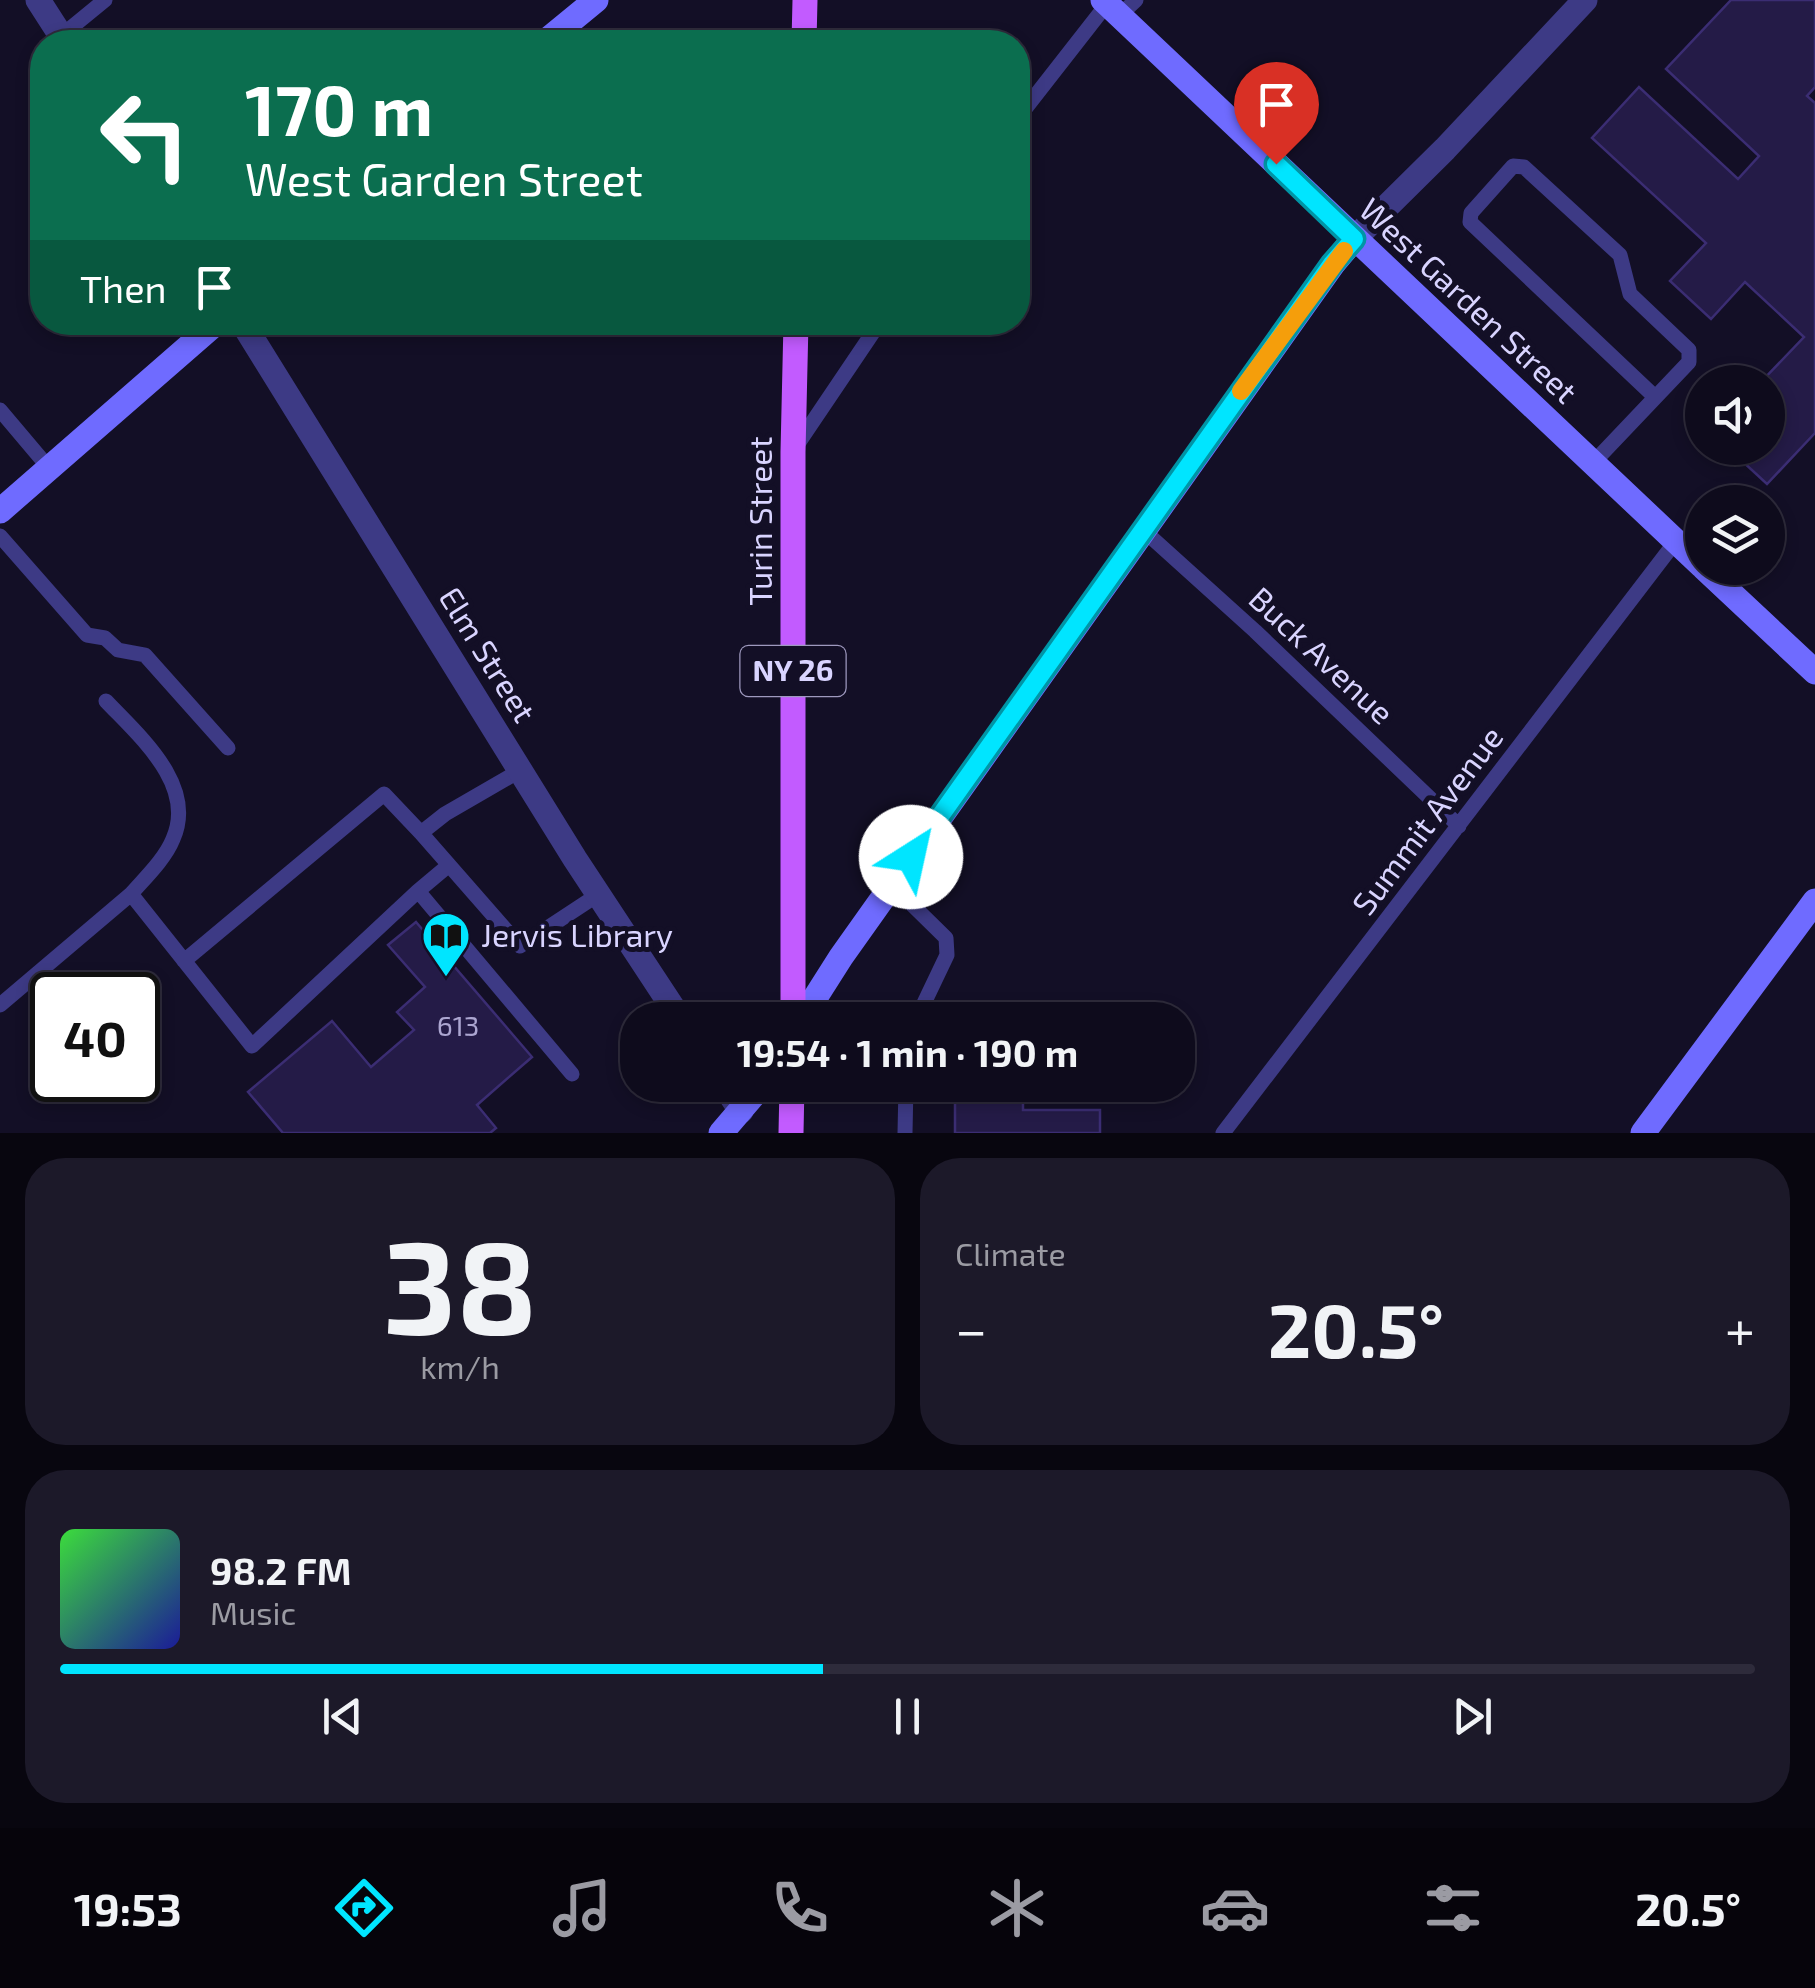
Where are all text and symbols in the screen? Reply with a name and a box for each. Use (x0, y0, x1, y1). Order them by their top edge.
pin (1234, 62, 1319, 165)
text: 170 m (245, 66, 433, 150)
icon: left (80, 70, 210, 200)
icon: arrive (1249, 77, 1304, 132)
text: West Garden Street (245, 151, 643, 205)
street label: West Garden Street (1353, 189, 1586, 410)
icon: arrive (187, 260, 242, 315)
text: Then (80, 265, 167, 311)
map controls (1685, 365, 1785, 585)
button: sound (1685, 365, 1785, 465)
street label: Turin Street (740, 436, 778, 606)
button: layers (1685, 485, 1785, 585)
street label: Buck Avenue (1242, 578, 1402, 731)
street label: Elm Street (432, 580, 545, 728)
road number: NY 26 (740, 646, 846, 696)
street label: Summit Avenue (1343, 718, 1510, 921)
position arrow (859, 805, 963, 909)
library icon: Jervis Library (420, 910, 472, 978)
place label: Jervis Library (481, 915, 673, 953)
speed limit sign: 40 (30, 972, 160, 1102)
house number: 613 (437, 1008, 479, 1042)
text: 19:54 · 1 min · 190 m (737, 1029, 1078, 1075)
text: 38 (383, 1204, 537, 1360)
text: Climate (955, 1234, 1066, 1272)
text: 20.5° (1268, 1283, 1444, 1373)
text: − (955, 1295, 987, 1361)
text: + (1725, 1295, 1755, 1361)
text: km/h (420, 1347, 500, 1385)
text: 98.2 FM (210, 1547, 352, 1593)
text: Music (210, 1593, 296, 1631)
icon: previous (315, 1689, 370, 1744)
icon: pause (880, 1689, 935, 1744)
icon: next (1445, 1689, 1500, 1744)
icon: directions (329, 1873, 399, 1943)
icon: music (547, 1873, 617, 1943)
icon: phone (765, 1873, 835, 1943)
icon: climate (982, 1873, 1052, 1943)
icon: car (1200, 1873, 1270, 1943)
icon: filters (1418, 1873, 1488, 1943)
text: 19:53 (74, 1881, 182, 1935)
text: 20.5° (1635, 1881, 1741, 1935)

